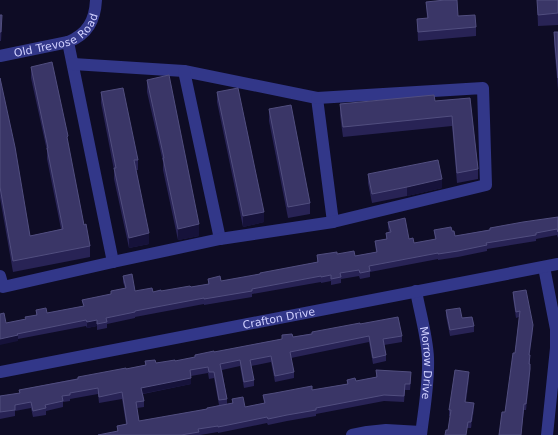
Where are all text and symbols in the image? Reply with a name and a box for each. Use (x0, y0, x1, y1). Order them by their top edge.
street label: Old Trevose Road (13, 12, 101, 60)
street label: Crafton Drive (242, 305, 316, 332)
street label: Morrow Drive (417, 325, 434, 400)

